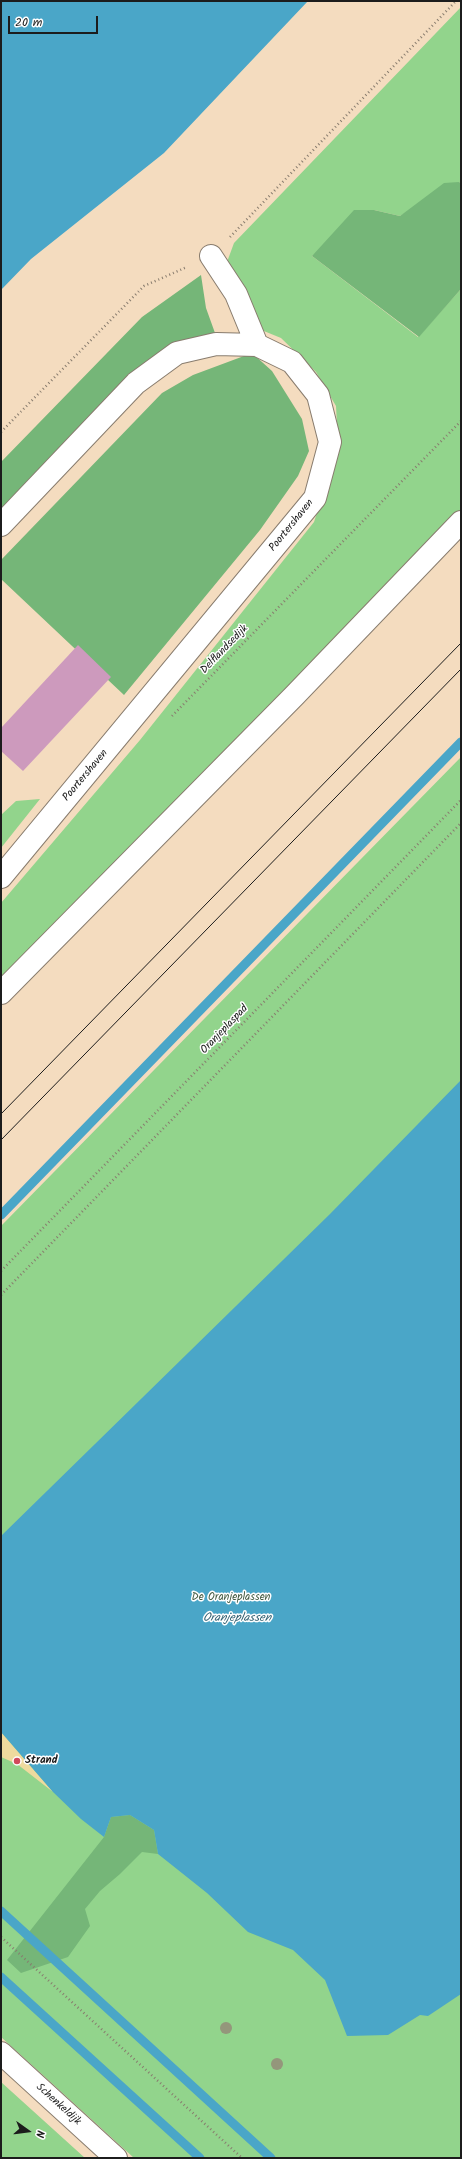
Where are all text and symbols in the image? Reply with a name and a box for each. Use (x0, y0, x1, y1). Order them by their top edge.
scale bar (10, 8, 100, 34)
text: 20 m (15, 13, 42, 32)
street label: Poortershaven (267, 497, 317, 555)
street label: Delflandsedijk (198, 623, 252, 677)
street label: Poortershaven (60, 747, 112, 805)
street label: Oranjeplaspad (198, 1003, 252, 1057)
park label: De Oranjeplassen (192, 1591, 270, 1605)
water label: Oranjeplassen (203, 1612, 271, 1626)
place label: Strand (25, 1754, 58, 1768)
marker: Strand (12, 1756, 22, 1766)
street label: Schenkeldijk (33, 2081, 83, 2129)
north arrow (8, 2111, 48, 2151)
text: N (30, 2128, 49, 2139)

